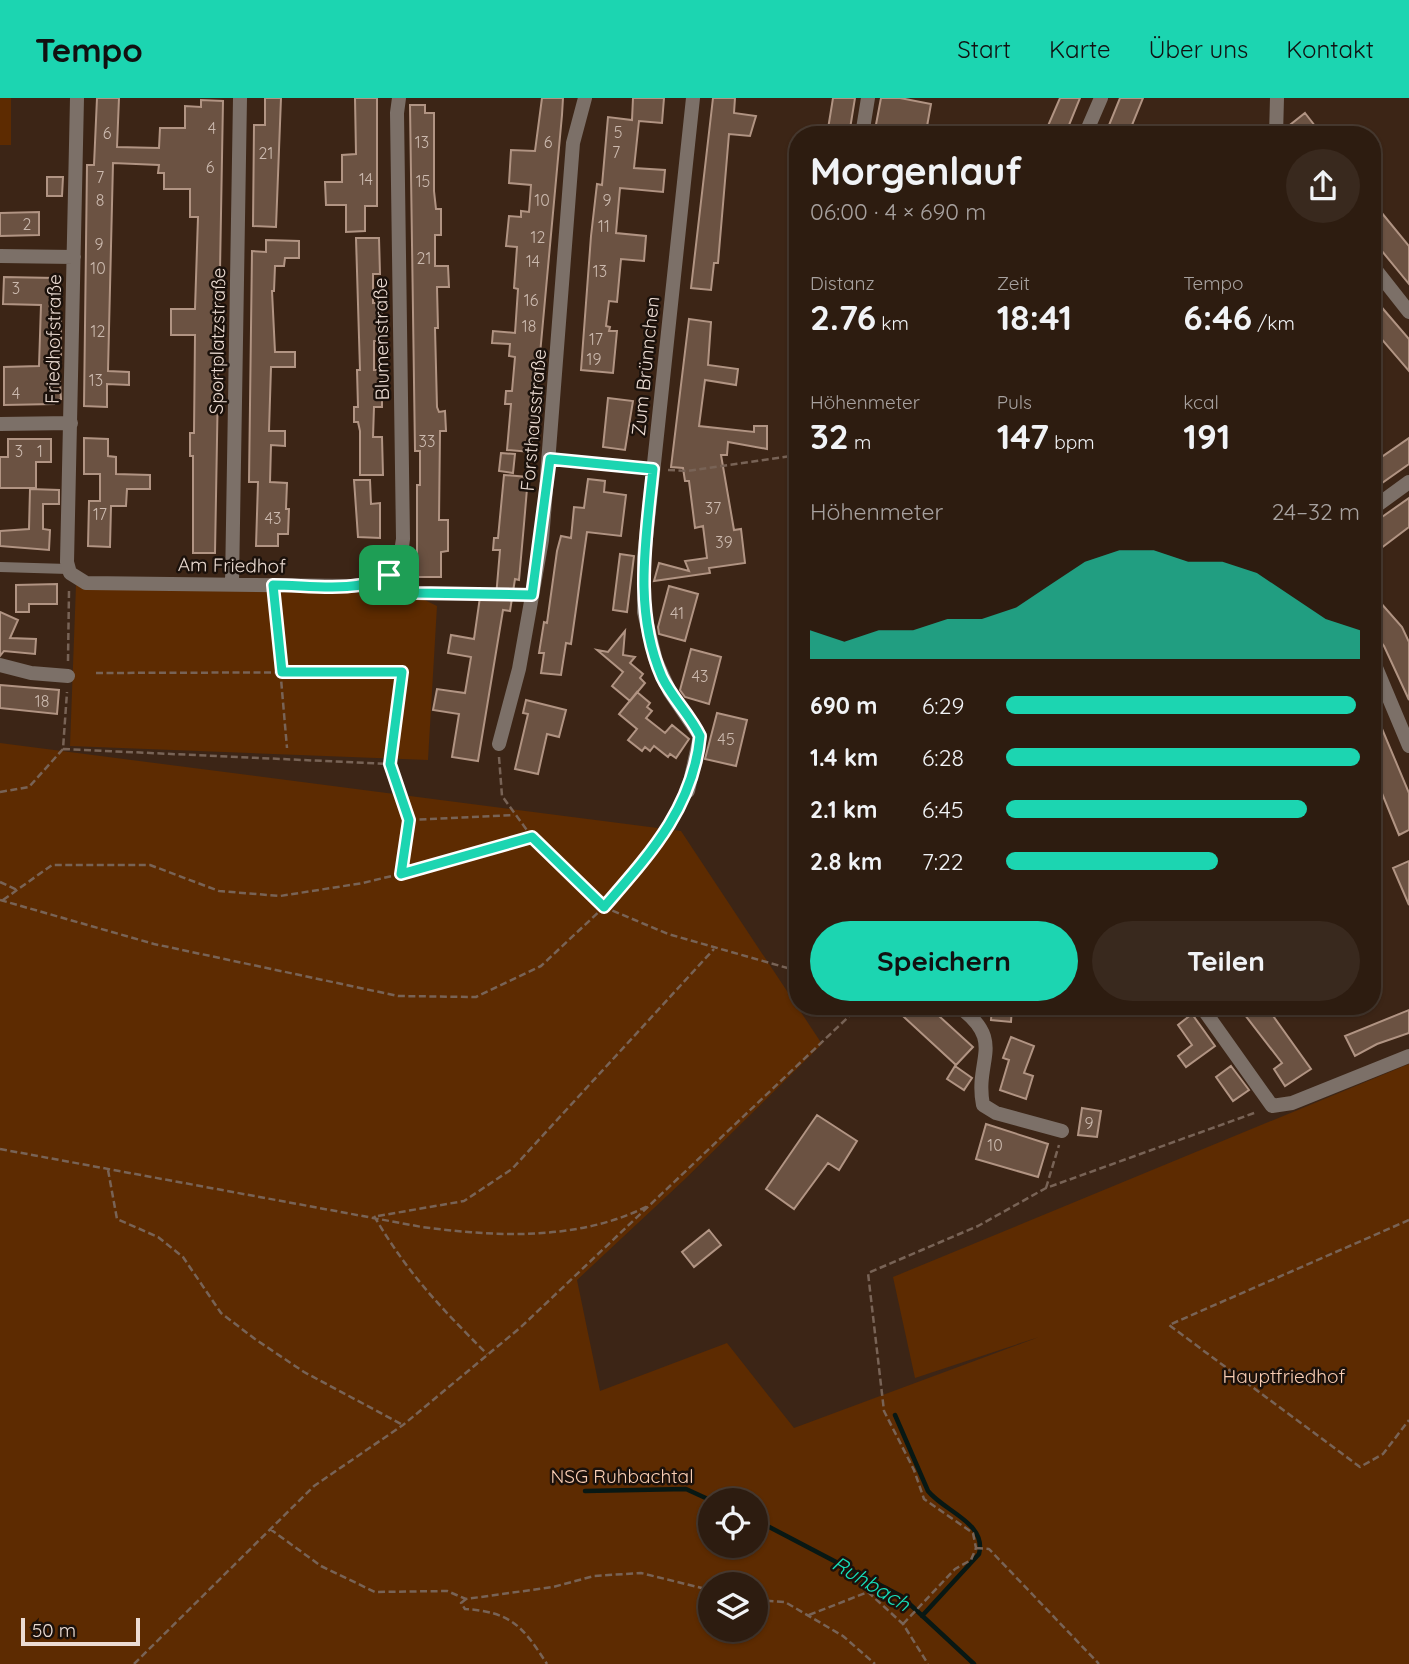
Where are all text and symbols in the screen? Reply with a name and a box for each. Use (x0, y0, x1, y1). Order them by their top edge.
text: Tempo (35, 29, 143, 70)
text: Start (957, 34, 1011, 64)
text: Karte (1049, 34, 1110, 64)
text: Über uns (1148, 34, 1248, 64)
text: Kontakt (1286, 34, 1374, 64)
house number: 4 (208, 118, 216, 138)
house number: 5 (614, 122, 622, 142)
house number: 6 (103, 123, 112, 143)
house number: 13 (415, 132, 429, 152)
house number: 6 (544, 132, 553, 152)
house number: 7 (612, 142, 620, 162)
house number: 21 (259, 143, 273, 163)
text: Morgenlauf (810, 147, 1022, 195)
button: share (1286, 149, 1360, 223)
house number: 6 (206, 157, 215, 177)
house number: 7 (96, 167, 104, 187)
house number: 14 (359, 169, 373, 189)
house number: 15 (416, 171, 430, 191)
house number: 8 (96, 190, 104, 210)
house number: 10 (534, 190, 550, 210)
house number: 9 (603, 190, 612, 210)
text: 06:00 · 4 × 690 m (810, 197, 986, 226)
house number: 2 (23, 214, 32, 234)
house number: 11 (598, 216, 610, 236)
house number: 12 (531, 227, 546, 247)
house number: 9 (95, 234, 104, 254)
house number: 21 (417, 248, 431, 268)
house number: 14 (526, 251, 540, 271)
house number: 10 (90, 258, 106, 278)
house number: 13 (593, 261, 607, 281)
street label: Sportplatzstraße (204, 268, 230, 414)
text: Distanz (810, 271, 875, 295)
text: Zeit (997, 271, 1030, 295)
text: Tempo (1183, 271, 1244, 295)
street label: Friedhofstraße (40, 274, 66, 404)
street label: Blumenstraße (368, 277, 394, 401)
house number: 3 (12, 278, 20, 298)
house number: 16 (524, 290, 539, 310)
street label: Zum Brünnchen (626, 295, 664, 437)
text: 2.76 (810, 295, 876, 339)
text: 18:41 (997, 295, 1072, 339)
text: 6:46 (1183, 295, 1252, 339)
text: km (876, 311, 909, 335)
text: /km (1252, 311, 1295, 335)
house number: 18 (522, 316, 536, 336)
house number: 12 (91, 321, 106, 341)
house number: 17 (589, 329, 603, 349)
street label: Forsthausstraße (515, 348, 551, 492)
house number: 19 (587, 349, 601, 369)
house number: 13 (89, 370, 103, 390)
house number: 4 (12, 383, 20, 403)
text: Höhenmeter (810, 390, 920, 414)
text: Puls (997, 390, 1032, 414)
text: kcal (1183, 390, 1219, 414)
text: 32 (810, 414, 849, 458)
text: 147 (997, 414, 1049, 458)
text: 191 (1183, 414, 1230, 458)
text: m (849, 430, 871, 454)
text: bpm (1049, 430, 1095, 454)
house number: 33 (419, 431, 435, 451)
house number: 3 (15, 441, 23, 461)
house number: 1 (37, 441, 43, 461)
text: Höhenmeter (810, 497, 943, 526)
text: 24–32 m (1272, 497, 1360, 526)
house number: 37 (705, 498, 721, 518)
house number: 17 (93, 504, 107, 524)
house number: 43 (265, 508, 281, 528)
house number: 39 (715, 532, 733, 552)
pin (359, 545, 419, 605)
street label: Am Friedhof (178, 552, 286, 578)
icon: arrive (370, 556, 408, 594)
house number: 41 (670, 603, 684, 623)
house number: 43 (692, 666, 708, 686)
house number: 18 (35, 691, 49, 711)
text: 690 m (810, 691, 878, 720)
text: 6:29 (922, 691, 964, 720)
house number: 45 (717, 729, 735, 749)
text: 1.4 km (810, 743, 878, 772)
text: 6:28 (922, 743, 964, 772)
text: 2.1 km (810, 795, 877, 824)
text: 6:45 (922, 795, 964, 824)
text: 2.8 km (810, 847, 882, 876)
text: 7:22 (922, 847, 964, 876)
button: Speichern (810, 921, 1078, 1001)
button: Teilen (1092, 921, 1360, 1001)
house number: 9 (1085, 1113, 1094, 1133)
house number: 10 (987, 1135, 1003, 1155)
park label: Hauptfriedhof (1223, 1364, 1346, 1388)
park label: NSG Ruhbachtal (550, 1464, 694, 1488)
map controls (698, 1488, 768, 1642)
button: locate (698, 1488, 768, 1558)
water label: Ruhbach (828, 1550, 916, 1617)
button: layers (698, 1572, 768, 1642)
scale bar (21, 1615, 140, 1647)
text: 50 m (32, 1618, 76, 1642)

